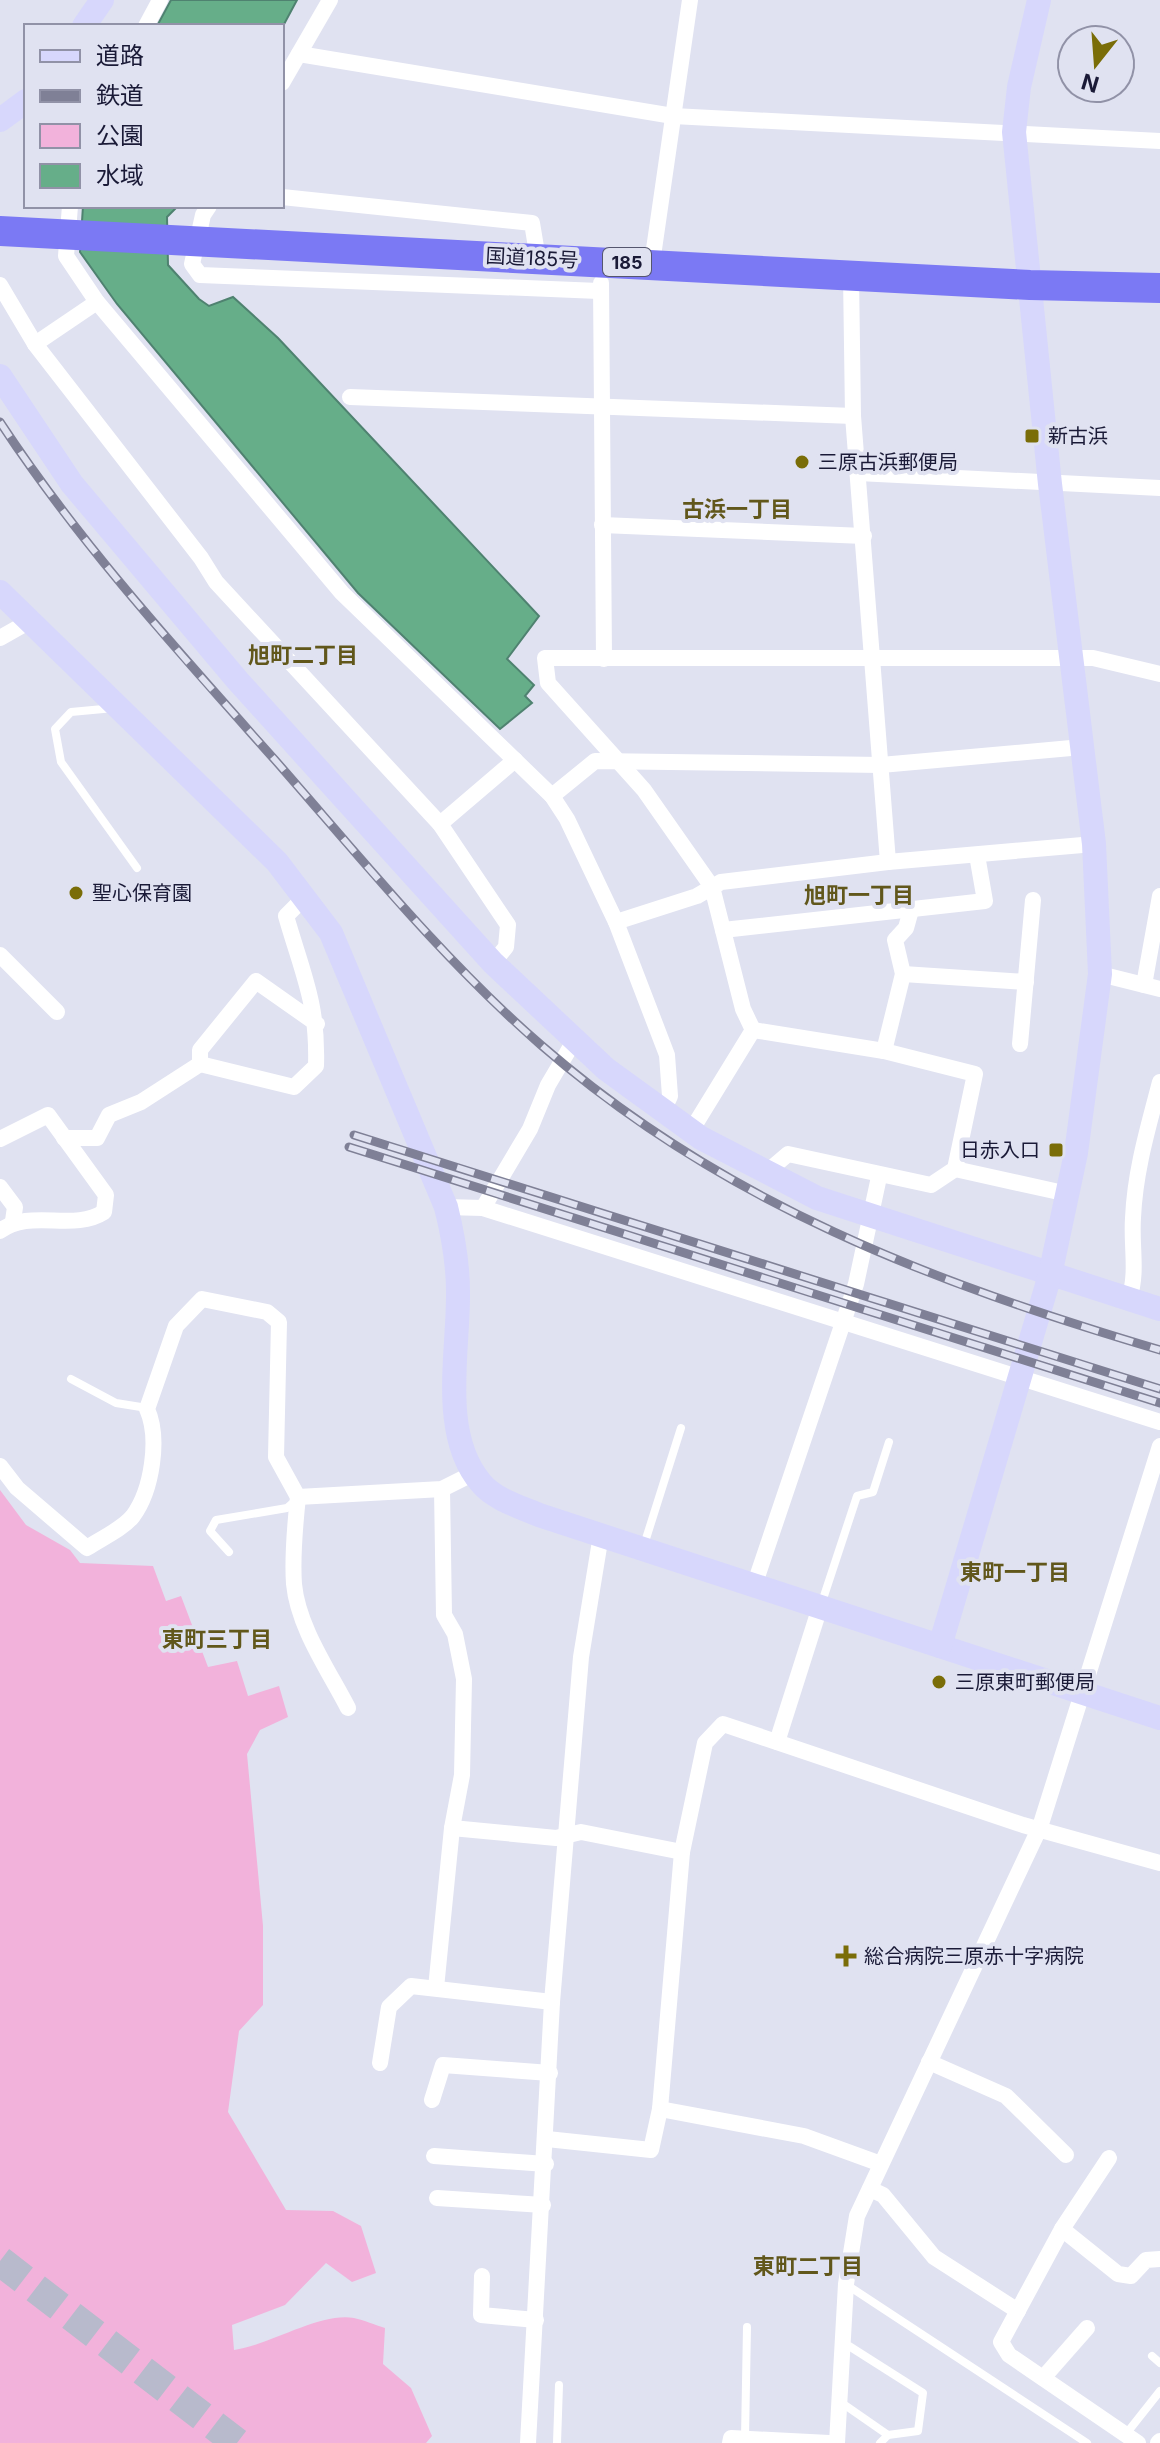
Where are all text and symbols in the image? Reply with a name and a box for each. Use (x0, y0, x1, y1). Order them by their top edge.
legend (24, 24, 284, 208)
north arrow (1056, 24, 1136, 104)
text: 道路 (96, 41, 144, 70)
text: N (1078, 68, 1102, 98)
text: 鉄道 (96, 81, 144, 110)
text: 公園 (96, 121, 144, 150)
text: 水域 (96, 161, 144, 190)
street label: 国道185号 (485, 244, 579, 272)
road number: 185 (603, 248, 651, 276)
place label: 新古浜 (1048, 424, 1108, 448)
marker: 新古浜 (1023, 427, 1041, 445)
place label: 三原古浜郵便局 (818, 450, 958, 474)
marker: 三原古浜郵便局 (793, 453, 811, 471)
district label: 古浜一丁目 (682, 496, 792, 522)
district label: 旭町二丁目 (248, 642, 358, 668)
place label: 聖心保育園 (92, 881, 192, 905)
district label: 旭町一丁目 (804, 882, 914, 908)
marker: 聖心保育園 (67, 884, 85, 902)
place label: 日赤入口 (960, 1138, 1040, 1162)
marker: 日赤入口 (1047, 1141, 1065, 1159)
district label: 東町一丁目 (960, 1559, 1070, 1585)
district label: 東町三丁目 (162, 1626, 272, 1652)
place label: 三原東町郵便局 (955, 1670, 1095, 1694)
marker: 三原東町郵便局 (930, 1673, 948, 1691)
place label: 総合病院三原赤十字病院 (864, 1944, 1084, 1968)
marker: 総合病院三原赤十字病院 (835, 1945, 857, 1967)
district label: 東町二丁目 (753, 2253, 863, 2279)

